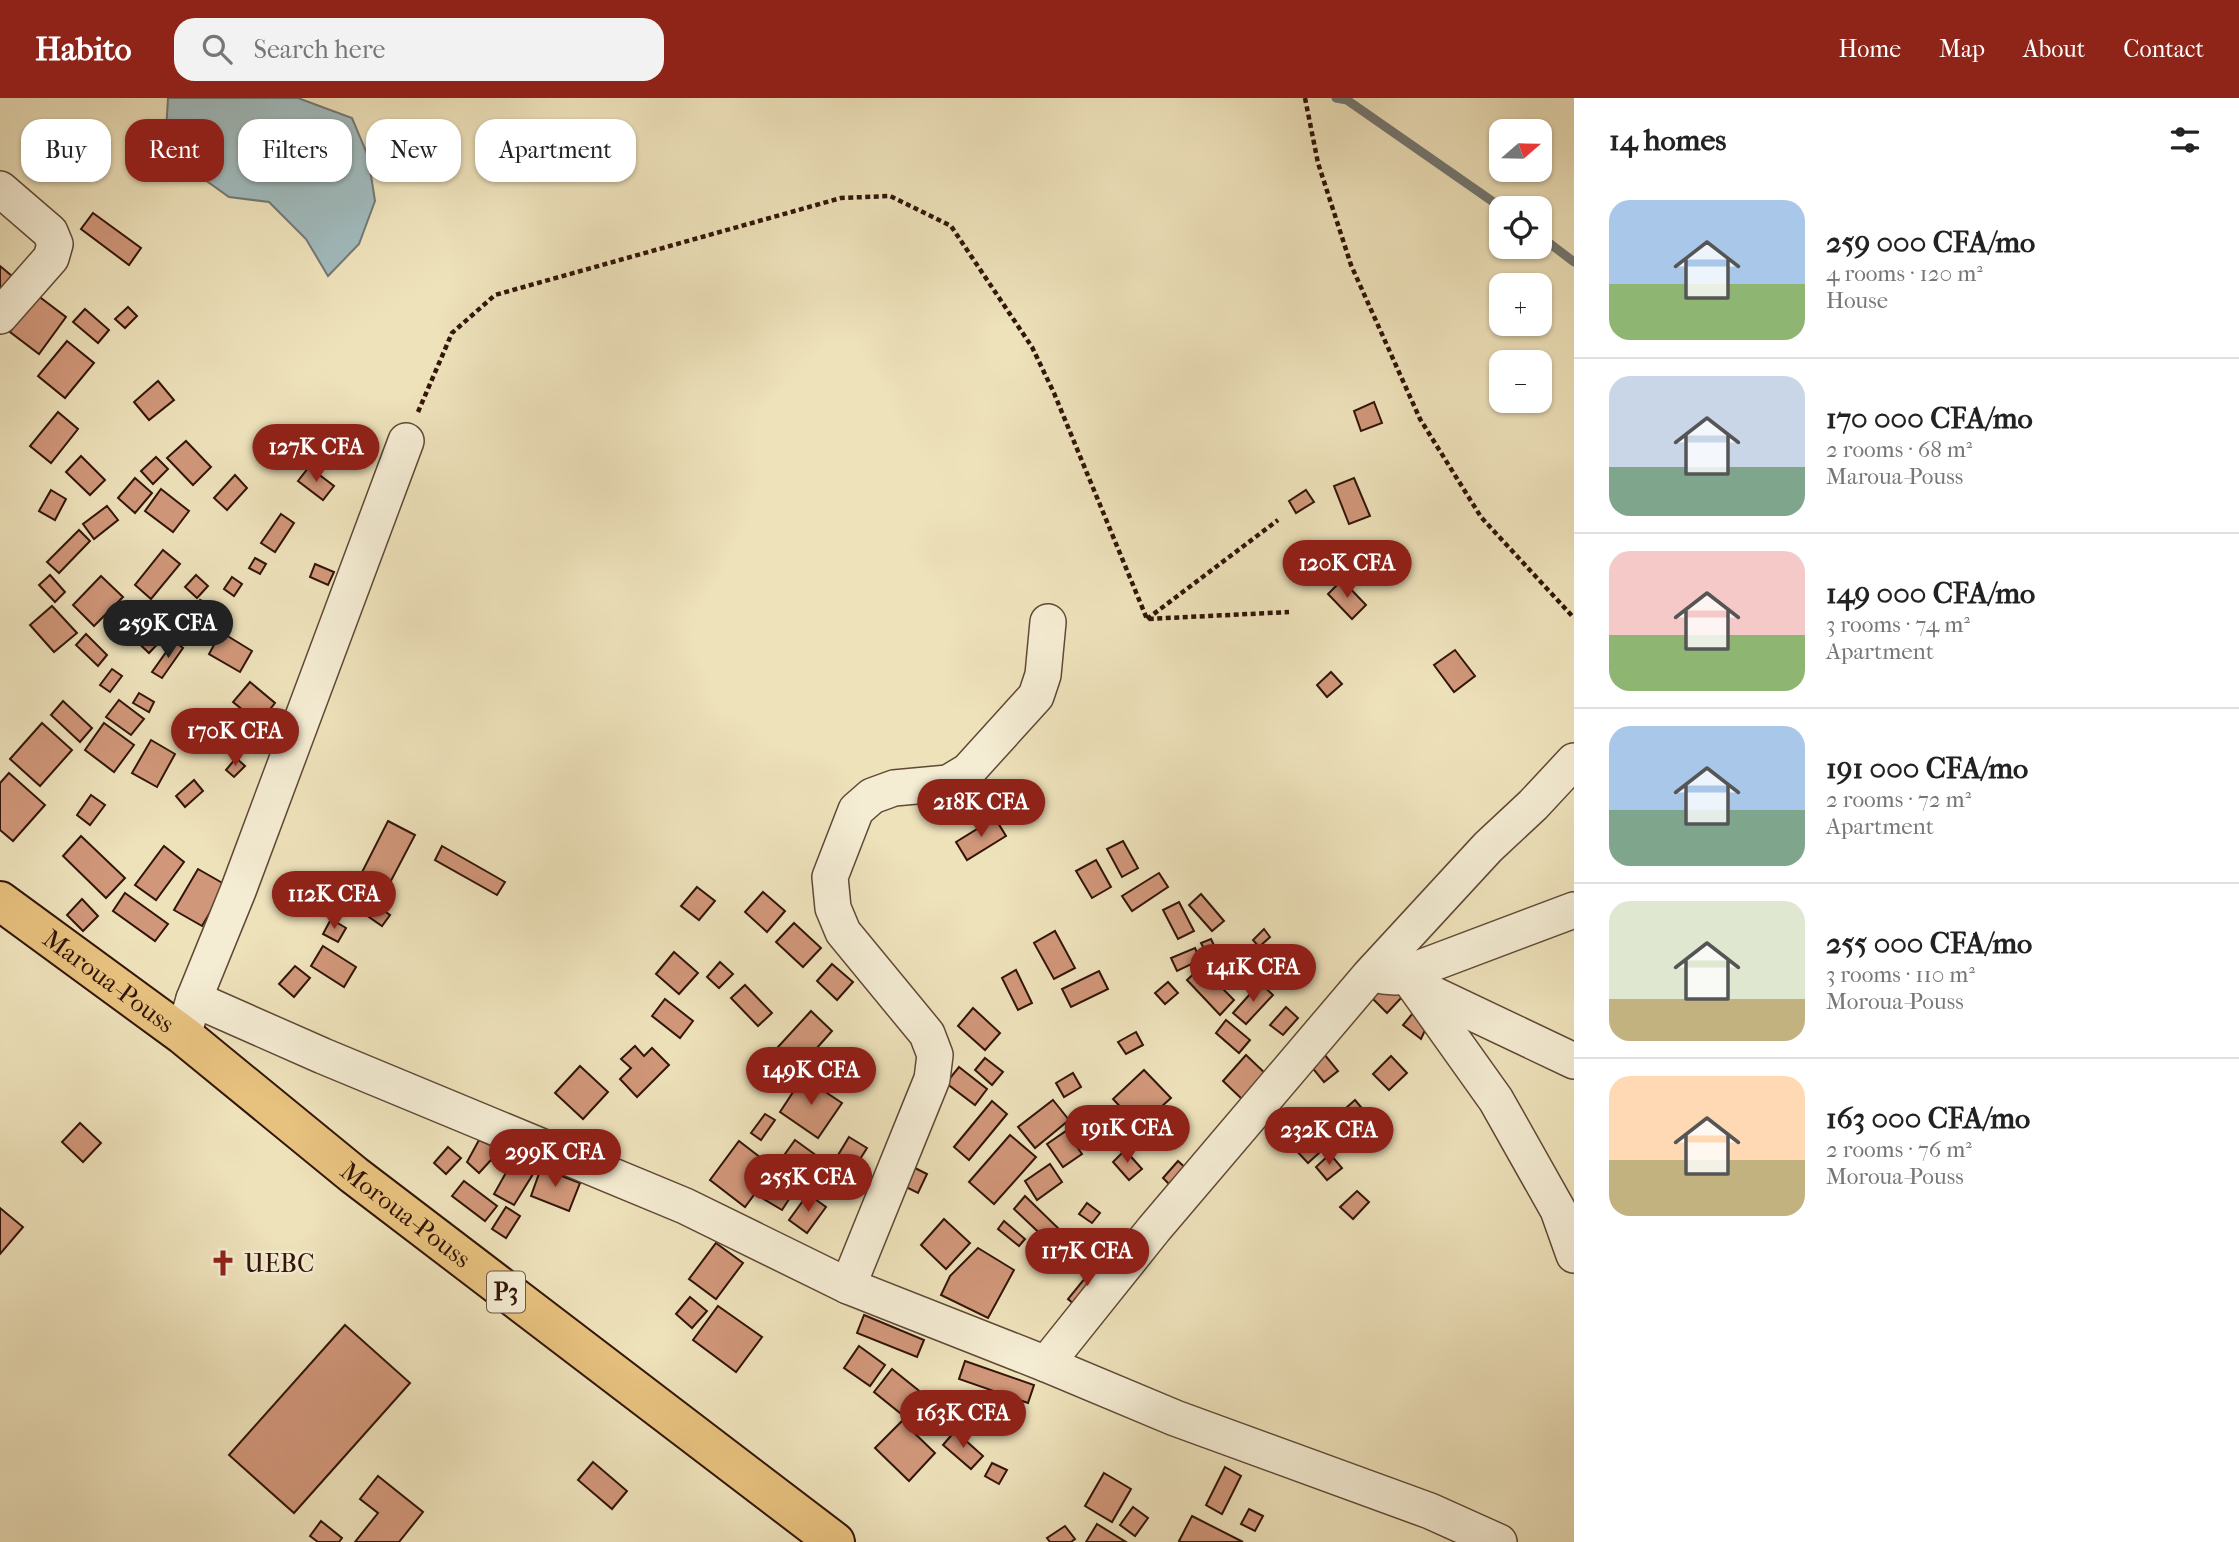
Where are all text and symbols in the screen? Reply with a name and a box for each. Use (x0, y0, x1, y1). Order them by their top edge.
search box (174, 18, 664, 81)
text: Habito (35, 30, 132, 69)
icon: search (198, 30, 236, 68)
text: Search here (254, 34, 385, 65)
text: Home (1839, 35, 1901, 63)
text: Map (1939, 35, 1985, 63)
text: About (2023, 35, 2085, 63)
text: Contact (2123, 35, 2204, 63)
chip: Buy (21, 119, 111, 182)
chip: Rent (125, 119, 224, 182)
chip: Filters (238, 119, 352, 182)
chip: New (366, 119, 461, 182)
chip: Apartment (475, 119, 636, 182)
north arrow (1489, 119, 1552, 182)
map controls (1489, 119, 1552, 413)
icon: filters (2166, 121, 2204, 159)
text: 14 homes (1609, 123, 1726, 158)
button: locate (1489, 196, 1552, 259)
text: 259 000 CFA/mo (1826, 225, 2035, 260)
icon: home (1665, 228, 1749, 312)
text: 4 rooms · 120 m² (1826, 260, 1983, 287)
button: + (1489, 273, 1552, 336)
text: House (1826, 287, 1888, 314)
button: − (1489, 350, 1552, 413)
text: 170 000 CFA/mo (1826, 401, 2033, 436)
icon: home (1665, 404, 1749, 488)
pin: 127K CFA (244, 424, 388, 484)
text: 127K CFA (268, 433, 364, 460)
text: 2 rooms · 68 m² (1826, 436, 1972, 463)
text: Maroua-Pouss (1826, 463, 1963, 490)
pin: 120K CFA (1275, 540, 1419, 600)
text: 120K CFA (1299, 549, 1395, 576)
text: 149 000 CFA/mo (1826, 576, 2035, 611)
icon: home (1665, 579, 1749, 663)
pin: 259K CFA (96, 601, 240, 660)
text: 259K CFA (119, 609, 217, 636)
text: 3 rooms · 74 m² (1826, 611, 1970, 638)
text: Apartment (1826, 638, 1934, 665)
pin: 170K CFA (163, 708, 307, 768)
text: 170K CFA (187, 717, 283, 744)
text: 191 000 CFA/mo (1826, 751, 2028, 786)
icon: home (1665, 754, 1749, 838)
pin: 218K CFA (909, 780, 1053, 839)
text: 2 rooms · 72 m² (1826, 786, 1971, 813)
text: 218K CFA (933, 788, 1029, 815)
text: Apartment (1826, 813, 1934, 840)
pin: 112K CFA (262, 872, 406, 931)
text: 112K CFA (288, 880, 380, 907)
street label: Maroua-Pouss (37, 923, 180, 1040)
text: 255 000 CFA/mo (1826, 926, 2032, 961)
icon: home (1665, 929, 1749, 1013)
pin: 141K CFA (1181, 944, 1325, 1004)
text: 141K CFA (1206, 953, 1300, 980)
text: 3 rooms · 110 m² (1826, 961, 1975, 988)
text: Moroua-Pouss (1826, 988, 1964, 1015)
pin: 149K CFA (739, 1048, 883, 1107)
text: 149K CFA (762, 1056, 860, 1083)
text: 163 000 CFA/mo (1826, 1101, 2030, 1136)
icon: home (1665, 1104, 1749, 1188)
pin: 191K CFA (1055, 1105, 1199, 1165)
pin: 232K CFA (1257, 1108, 1401, 1167)
text: 191K CFA (1081, 1114, 1173, 1141)
text: 232K CFA (1280, 1116, 1378, 1143)
pin: 299K CFA (483, 1130, 627, 1189)
text: 2 rooms · 76 m² (1826, 1136, 1972, 1163)
text: 299K CFA (505, 1138, 605, 1165)
pin: 255K CFA (736, 1154, 880, 1214)
street label: Moroua-Pouss (334, 1155, 477, 1275)
text: 255K CFA (760, 1163, 856, 1190)
text: Moroua-Pouss (1826, 1163, 1964, 1190)
pin: 117K CFA (1015, 1228, 1159, 1288)
text: 117K CFA (1041, 1237, 1133, 1264)
church icon: UEBC (208, 1248, 238, 1278)
place label: UEBC (244, 1248, 315, 1279)
road number: P3 (487, 1272, 525, 1312)
pin: 163K CFA (891, 1390, 1035, 1450)
text: 163K CFA (916, 1399, 1010, 1426)

